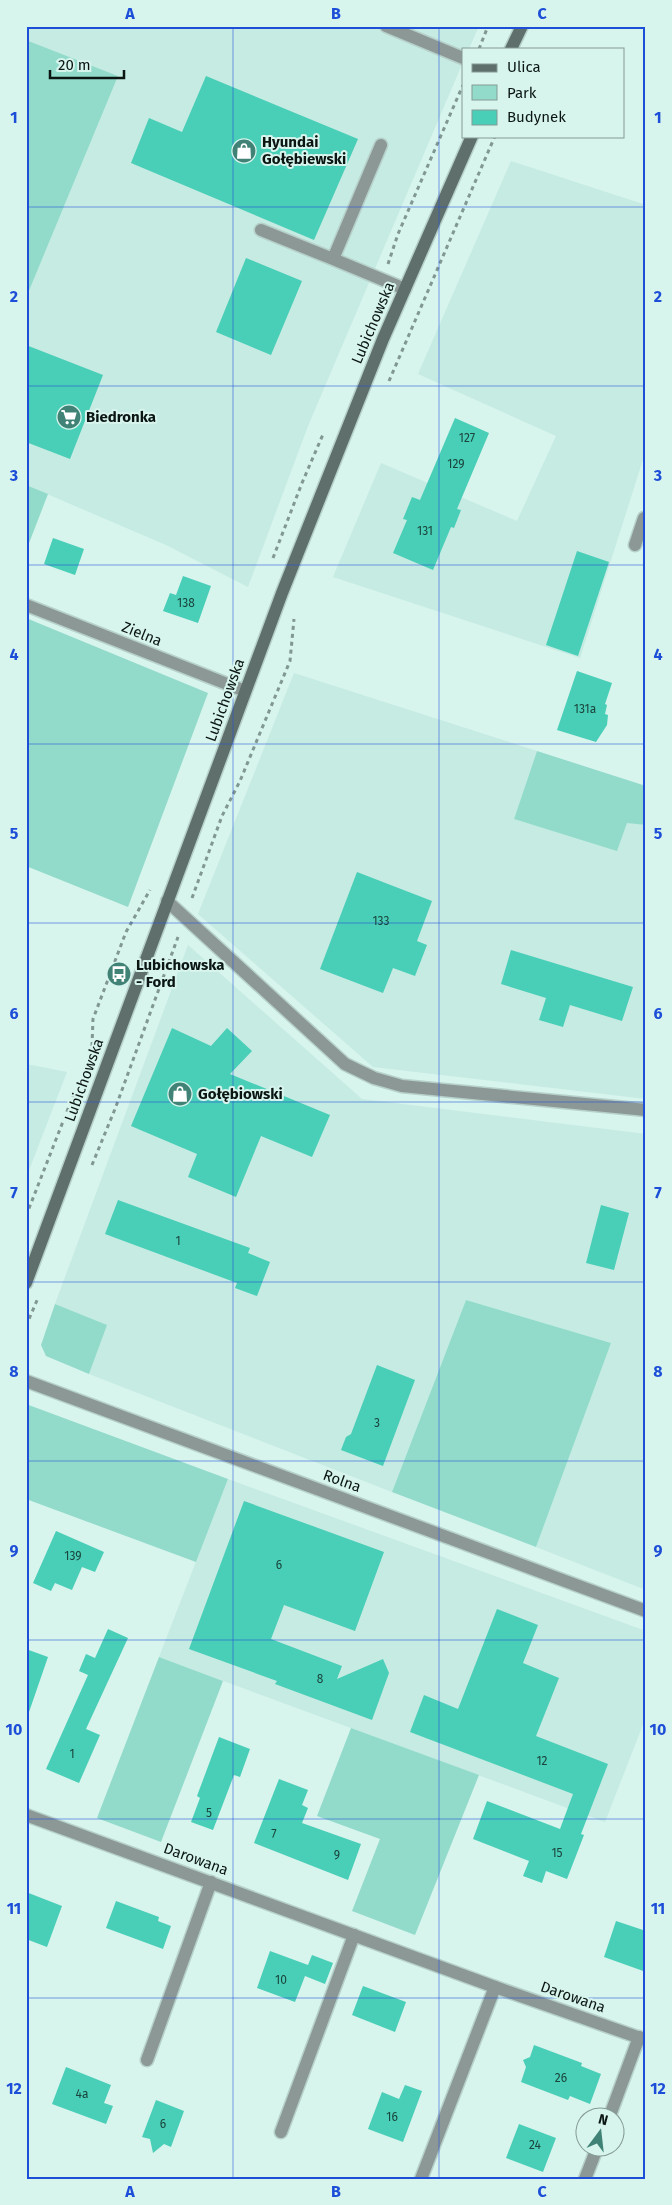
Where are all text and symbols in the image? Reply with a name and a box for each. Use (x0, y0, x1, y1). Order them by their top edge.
text: A (124, 4, 135, 23)
text: B (331, 4, 341, 23)
text: C (537, 4, 547, 23)
scale bar (50, 48, 124, 80)
legend (462, 48, 624, 138)
text: 20 m (58, 56, 91, 74)
text: Ulica (507, 58, 541, 76)
text: Park (507, 84, 537, 102)
text: 1 (10, 108, 18, 127)
text: Budynek (507, 108, 566, 126)
text: 1 (654, 108, 662, 127)
place label: Hyundai Gołębiewski (262, 133, 346, 168)
shop icon: Hyundai Gołębiewski (231, 138, 257, 164)
street label: Lubichowska (348, 279, 398, 367)
text: 2 (10, 287, 18, 306)
text: 2 (654, 287, 662, 306)
supermarket icon: Biedronka (56, 404, 82, 430)
place label: Biedronka (86, 408, 156, 426)
house number: 127 (459, 431, 475, 445)
house number: 129 (447, 457, 465, 471)
text: 3 (9, 466, 18, 485)
text: 3 (653, 466, 662, 485)
house number: 131 (417, 524, 433, 538)
house number: 138 (177, 596, 195, 610)
street label: Zielna (119, 618, 165, 650)
text: 4 (9, 645, 19, 664)
text: 4 (653, 645, 663, 664)
street label: Lubichowska (202, 656, 248, 744)
house number: 131a (574, 702, 596, 716)
text: 5 (10, 824, 19, 843)
text: 5 (654, 824, 663, 843)
house number: 133 (372, 914, 390, 928)
place label: Lubichowska - Ford (136, 956, 225, 991)
bus stop icon: Lubichowska - Ford (106, 961, 132, 987)
text: 6 (9, 1004, 19, 1023)
text: 6 (653, 1004, 663, 1023)
street label: Lubichowska (61, 1036, 107, 1124)
shop icon: Gołębiowski (167, 1081, 193, 1107)
place label: Gołębiowski (198, 1085, 283, 1103)
text: 7 (10, 1183, 18, 1202)
text: 7 (654, 1183, 662, 1202)
house number: 1 (175, 1234, 181, 1248)
text: 8 (9, 1362, 19, 1381)
text: 8 (653, 1362, 663, 1381)
house number: 3 (374, 1416, 380, 1430)
street label: Rolna (321, 1466, 363, 1496)
text: 9 (10, 1541, 19, 1560)
text: 9 (654, 1541, 663, 1560)
house number: 139 (64, 1549, 82, 1563)
house number: 6 (276, 1558, 282, 1572)
house number: 8 (317, 1672, 324, 1686)
text: 10 (6, 1720, 22, 1739)
text: 10 (650, 1720, 666, 1739)
house number: 1 (69, 1747, 75, 1761)
house number: 12 (536, 1754, 548, 1768)
house number: 5 (206, 1806, 212, 1820)
house number: 7 (271, 1827, 277, 1841)
street label: Darowana (161, 1839, 231, 1879)
house number: 15 (551, 1846, 563, 1860)
house number: 9 (334, 1848, 340, 1862)
text: 11 (7, 1899, 21, 1918)
text: 11 (651, 1899, 665, 1918)
house number: 10 (275, 1973, 287, 1987)
street label: Darowana (538, 1978, 608, 2016)
house number: 26 (555, 2071, 567, 2085)
text: 12 (6, 2079, 22, 2098)
text: 12 (650, 2079, 666, 2098)
house number: 4a (76, 2087, 88, 2101)
north arrow (574, 2108, 624, 2158)
house number: 16 (386, 2110, 398, 2124)
text: N (597, 2111, 610, 2129)
house number: 6 (160, 2117, 166, 2131)
house number: 24 (529, 2138, 542, 2152)
text: A (124, 2182, 135, 2201)
text: B (331, 2182, 341, 2201)
text: C (537, 2182, 547, 2201)

